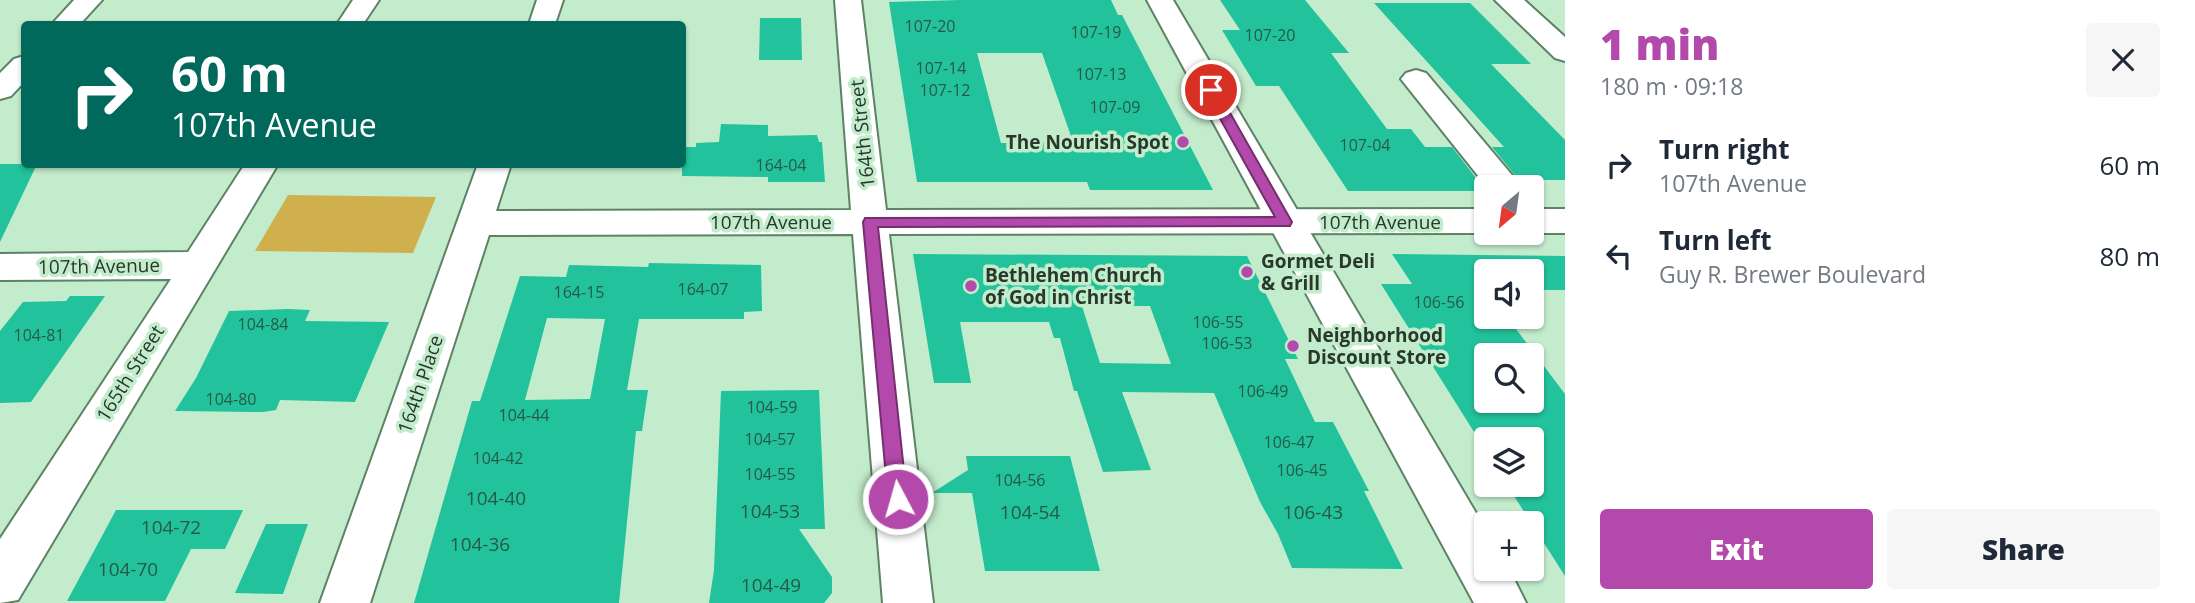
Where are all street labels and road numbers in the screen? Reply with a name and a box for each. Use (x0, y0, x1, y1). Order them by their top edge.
street label: 164th Street (843, 78, 881, 190)
street label: 107th Avenue (710, 209, 832, 235)
street label: 107th Avenue (1319, 209, 1441, 235)
street label: 107th Avenue (38, 252, 160, 280)
street label: 165th Street (90, 320, 170, 426)
street label: 164th Place (391, 331, 449, 437)

